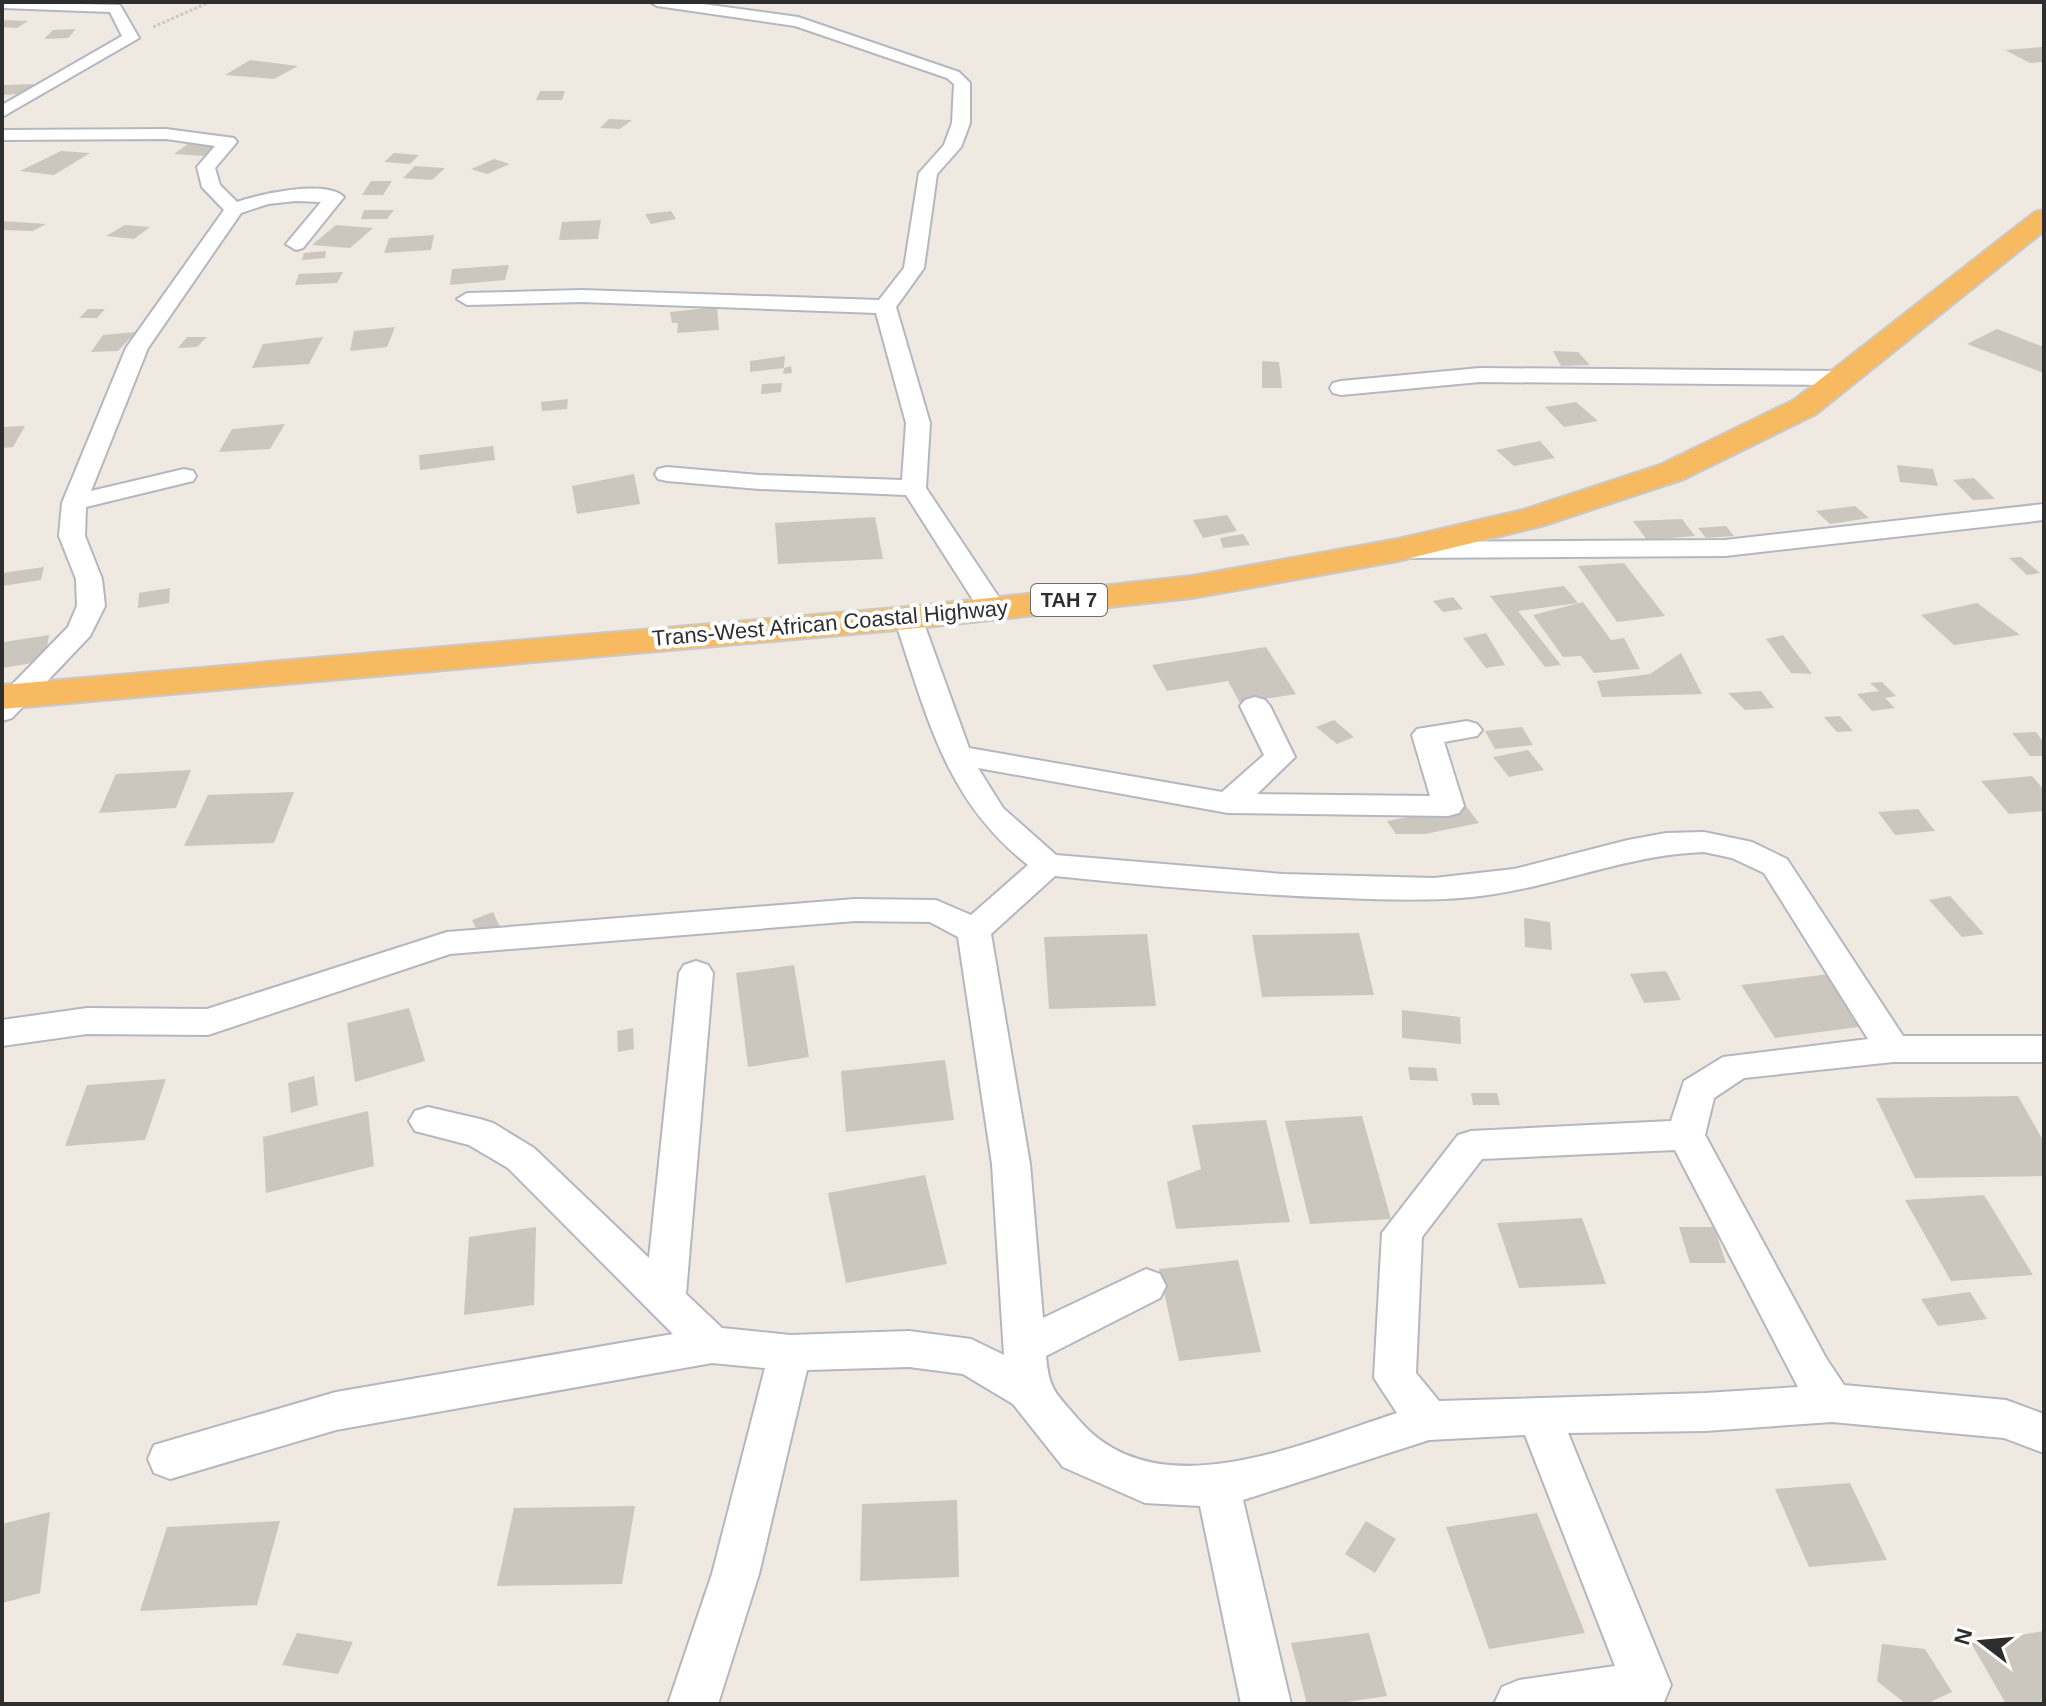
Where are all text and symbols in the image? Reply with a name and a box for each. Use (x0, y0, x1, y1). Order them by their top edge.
road number: TAH 7 (1031, 584, 1107, 616)
street label: Trans-West African Coastal Highway (651, 595, 1009, 651)
north arrow (1942, 1602, 2022, 1682)
text: N (1949, 1626, 1977, 1648)

